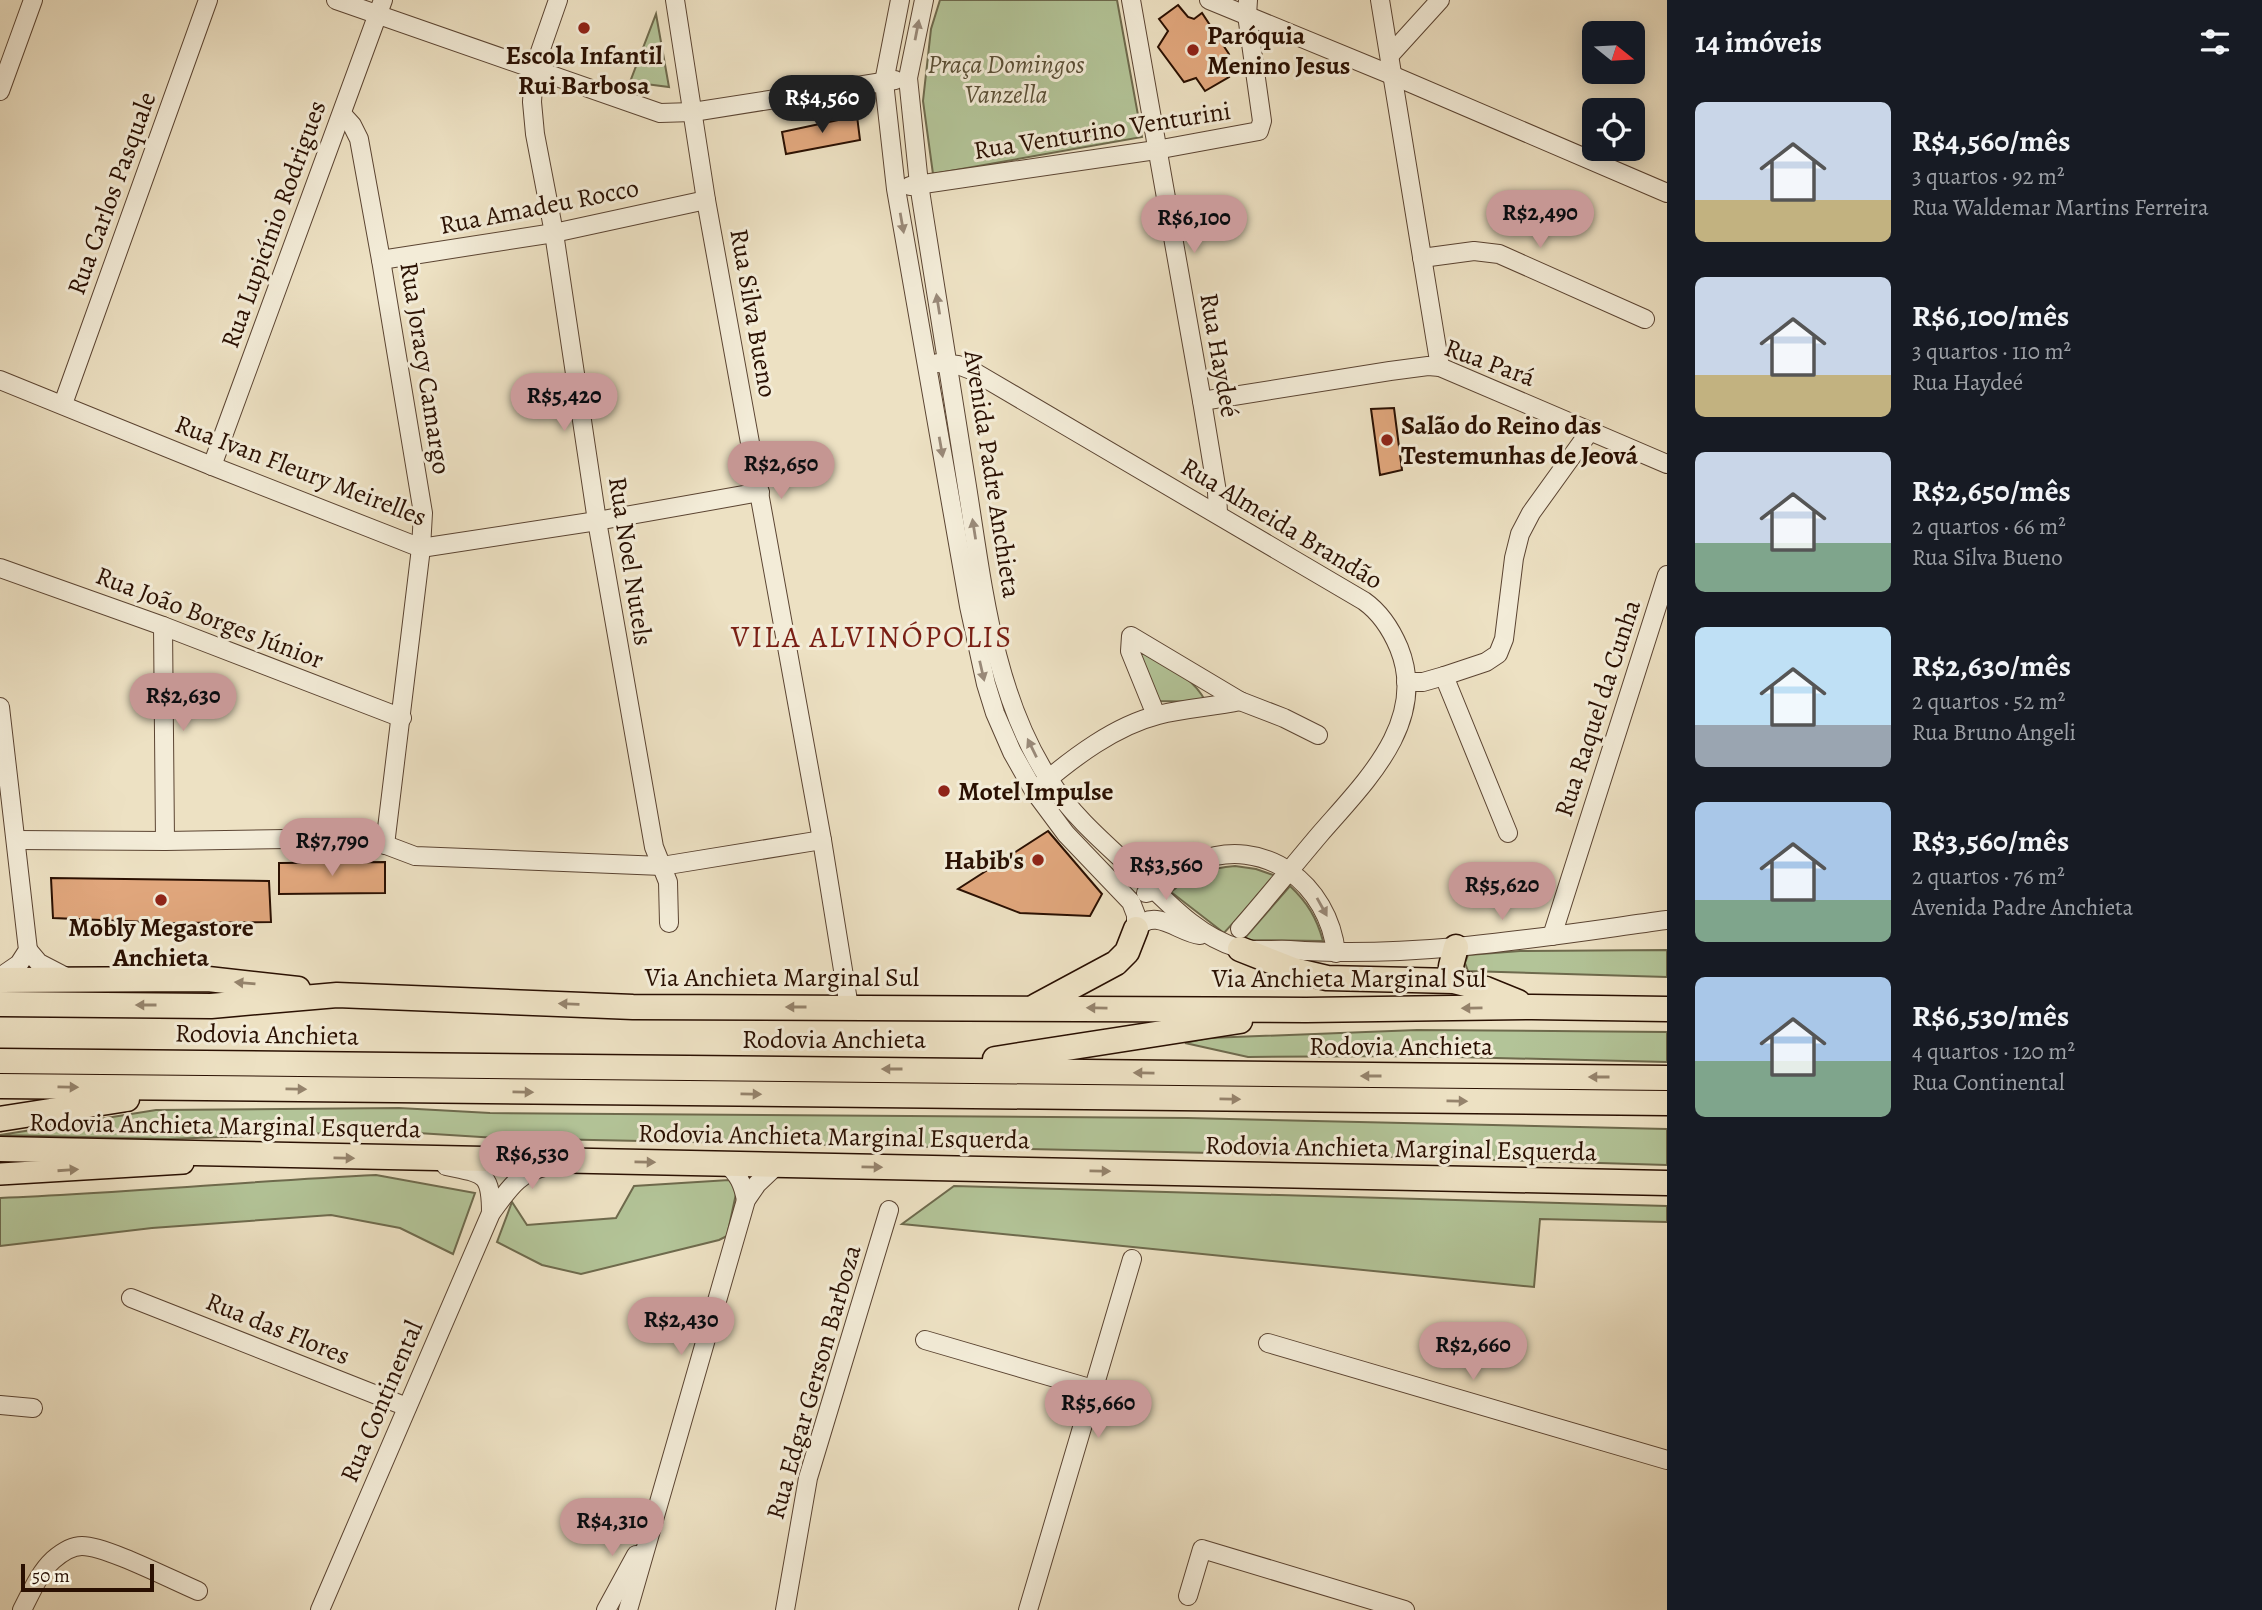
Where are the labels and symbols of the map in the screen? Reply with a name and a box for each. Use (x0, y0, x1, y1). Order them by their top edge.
place label: Paróquia Menino Jesus (1207, 18, 1350, 83)
one-way arrow (912, 19, 923, 41)
marker: Escola Infantil Rui Barbosa (576, 20, 592, 36)
north arrow (1582, 21, 1645, 84)
place label: Escola Infantil Rui Barbosa (505, 38, 663, 103)
marker: Paróquia Menino Jesus (1185, 42, 1201, 58)
park label: Praça Domingos Vanzella (927, 47, 1085, 112)
pin: R$4,560 (757, 76, 887, 135)
street label: Rua Carlos Pasquale (58, 87, 164, 300)
street label: Rua Venturino Venturini (971, 93, 1233, 168)
street label: Rua Lupicínio Rodrigues (212, 95, 335, 353)
street label: Rua Amadeu Rocco (437, 170, 642, 243)
pin: R$2,490 (1475, 190, 1605, 250)
pin: R$6,100 (1129, 196, 1259, 255)
one-way arrow (897, 212, 908, 234)
street label: Rua Silva Bueno (721, 226, 786, 400)
street label: Rua Joracy Camargo (391, 259, 460, 477)
street label: Rua Haydeé (1191, 290, 1248, 420)
one-way arrow (932, 293, 943, 315)
street label: Rua Pará (1440, 330, 1540, 395)
street label: Avenida Padre Anchieta (955, 347, 1029, 600)
pin: R$5,420 (499, 374, 629, 433)
street label: Rua Ivan Fleury Meirelles (170, 406, 432, 535)
place label: Salão do Reino das Testemunhas de Jeová (1401, 408, 1638, 473)
marker: Salão do Reino das Testemunhas de Jeová (1379, 432, 1395, 448)
one-way arrow (936, 436, 947, 458)
pin: R$2,650 (716, 442, 846, 501)
street label: Rua Almeida Brandão (1174, 449, 1389, 598)
street label: Rua Noel Nutels (600, 474, 661, 648)
one-way arrow (968, 518, 979, 540)
street label: Rua João Borges Júnior (91, 558, 329, 677)
street label: Rua Raquel da Cunha (1546, 595, 1649, 821)
district label: VILA ALVINÓPOLIS (730, 617, 1013, 657)
one-way arrow (977, 660, 988, 682)
pin: R$2,630 (118, 674, 248, 733)
one-way arrow (1026, 738, 1037, 758)
place label: Motel Impulse (958, 774, 1114, 809)
marker: Motel Impulse (936, 783, 952, 799)
pin: R$7,790 (267, 818, 397, 878)
pin: R$3,560 (1101, 842, 1231, 902)
place label: Habib's (944, 843, 1024, 878)
marker: Habib's (1030, 852, 1046, 868)
pin: R$5,620 (1437, 862, 1567, 922)
marker: Mobly Megastore Anchieta (153, 892, 169, 908)
one-way arrow (1316, 897, 1328, 916)
place label: Mobly Megastore Anchieta (68, 910, 254, 975)
street label: Via Anchieta Marginal Sul (644, 960, 919, 995)
street label: Via Anchieta Marginal Sul (1211, 961, 1486, 996)
one-way arrow (233, 977, 255, 988)
one-way arrow (135, 999, 157, 1011)
one-way arrow (558, 999, 580, 1010)
one-way arrow (785, 1001, 807, 1013)
one-way arrow (1086, 1002, 1108, 1014)
one-way arrow (1461, 1002, 1483, 1014)
street label: Rodovia Anchieta (175, 1015, 359, 1054)
street label: Rodovia Anchieta (742, 1022, 926, 1057)
street label: Rodovia Anchieta (1309, 1029, 1493, 1064)
one-way arrow (881, 1063, 903, 1075)
one-way arrow (1133, 1067, 1155, 1079)
one-way arrow (1360, 1070, 1382, 1082)
one-way arrow (1588, 1071, 1610, 1083)
one-way arrow (57, 1081, 79, 1093)
one-way arrow (285, 1083, 307, 1095)
one-way arrow (512, 1086, 534, 1098)
one-way arrow (740, 1088, 762, 1100)
one-way arrow (1219, 1093, 1241, 1105)
one-way arrow (1447, 1095, 1469, 1107)
street label: Rodovia Anchieta Marginal Esquerda (29, 1105, 421, 1146)
street label: Rodovia Anchieta Marginal Esquerda (638, 1116, 1030, 1157)
street label: Rodovia Anchieta Marginal Esquerda (1205, 1128, 1597, 1169)
pin: R$6,530 (467, 1132, 597, 1191)
one-way arrow (333, 1152, 355, 1163)
one-way arrow (634, 1157, 656, 1168)
one-way arrow (862, 1161, 884, 1173)
one-way arrow (57, 1164, 79, 1175)
one-way arrow (1089, 1166, 1111, 1177)
street label: Rua Edgar Gerson Barboza (758, 1241, 869, 1523)
street label: Rua das Flores (201, 1284, 355, 1373)
pin: R$2,430 (616, 1298, 746, 1357)
street label: Rua Continental (332, 1315, 431, 1487)
pin: R$2,660 (1408, 1322, 1538, 1382)
pin: R$5,660 (1033, 1380, 1163, 1440)
pin: R$4,310 (547, 1498, 677, 1558)
scale bar (21, 1561, 154, 1593)

